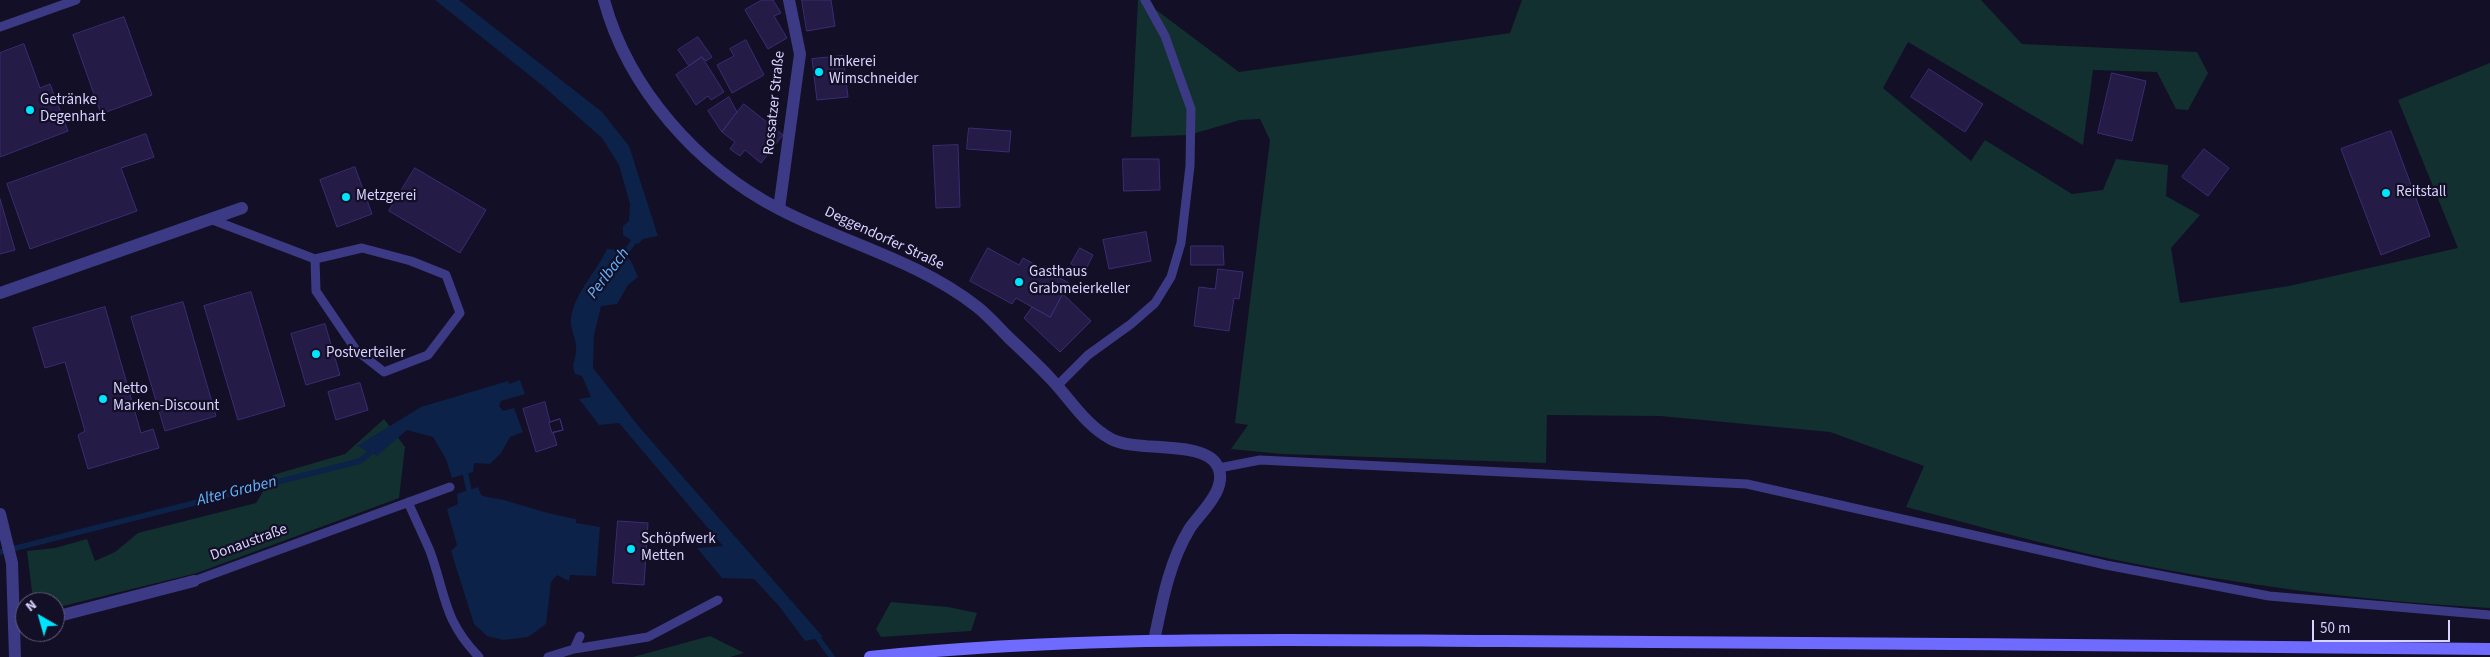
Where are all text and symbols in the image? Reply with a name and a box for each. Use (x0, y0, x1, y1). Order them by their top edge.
street label: Rossatzer Straße (761, 50, 789, 156)
place label: Imkerei Wimschneider (829, 54, 919, 89)
marker: Imkerei Wimschneider (813, 66, 825, 78)
place label: Getränke Degenhart (40, 92, 106, 127)
marker: Getränke Degenhart (24, 104, 36, 116)
place label: Reitstall (2396, 184, 2446, 202)
marker: Reitstall (2380, 187, 2392, 199)
place label: Metzgerei (356, 188, 417, 206)
marker: Metzgerei (340, 191, 352, 203)
street label: Deggendorfer Straße (821, 203, 947, 275)
water label: Perlbach (584, 245, 634, 303)
place label: Gasthaus Grabmeierkeller (1029, 264, 1130, 299)
marker: Gasthaus Grabmeierkeller (1013, 276, 1025, 288)
place label: Postverteiler (326, 345, 405, 363)
marker: Postverteiler (310, 348, 322, 360)
place label: Netto Marken-Discount (113, 381, 219, 416)
marker: Netto Marken-Discount (97, 393, 109, 405)
water label: Alter Graben (195, 473, 279, 511)
street label: Donaustraße (208, 521, 290, 565)
place label: Schöpfwerk Metten (641, 531, 716, 566)
marker: Schöpfwerk Metten (625, 543, 637, 555)
north arrow (15, 592, 65, 642)
text: N (22, 595, 41, 617)
scale bar (2315, 610, 2452, 642)
text: 50 m (2320, 618, 2350, 639)

